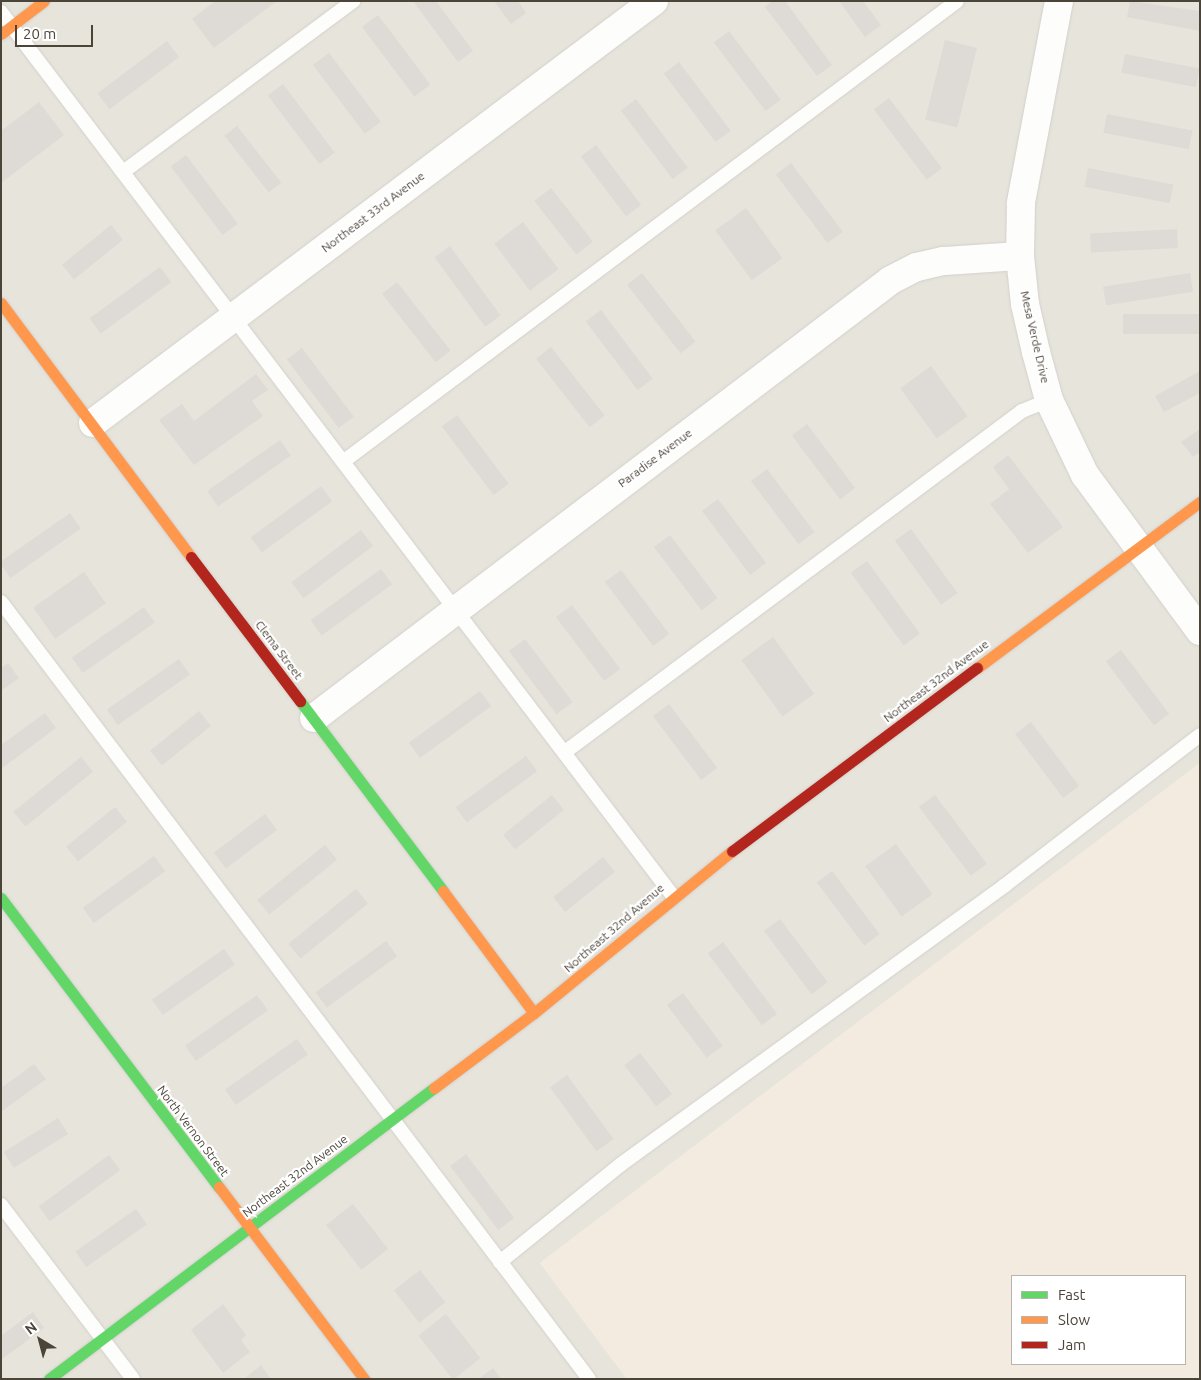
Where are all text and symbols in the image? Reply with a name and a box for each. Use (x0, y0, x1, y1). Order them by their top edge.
scale bar (18, 15, 95, 47)
text: 20 m (23, 25, 56, 42)
street label: Northeast 33rd Avenue (319, 169, 427, 255)
street label: Mesa Verde Drive (1017, 289, 1053, 385)
street label: Paradise Avenue (615, 426, 695, 490)
street label: Clema Street (252, 618, 306, 682)
street label: Northeast 32nd Avenue (881, 637, 991, 725)
street label: Northeast 32nd Avenue (561, 881, 667, 975)
street label: North Vernon Street (154, 1083, 232, 1179)
street label: Northeast 32nd Avenue (240, 1132, 350, 1220)
legend (1011, 1275, 1186, 1365)
text: Fast (1058, 1286, 1085, 1303)
text: Slow (1058, 1311, 1090, 1328)
north arrow (15, 1315, 65, 1365)
text: N (22, 1318, 40, 1338)
text: Jam (1058, 1336, 1086, 1353)

